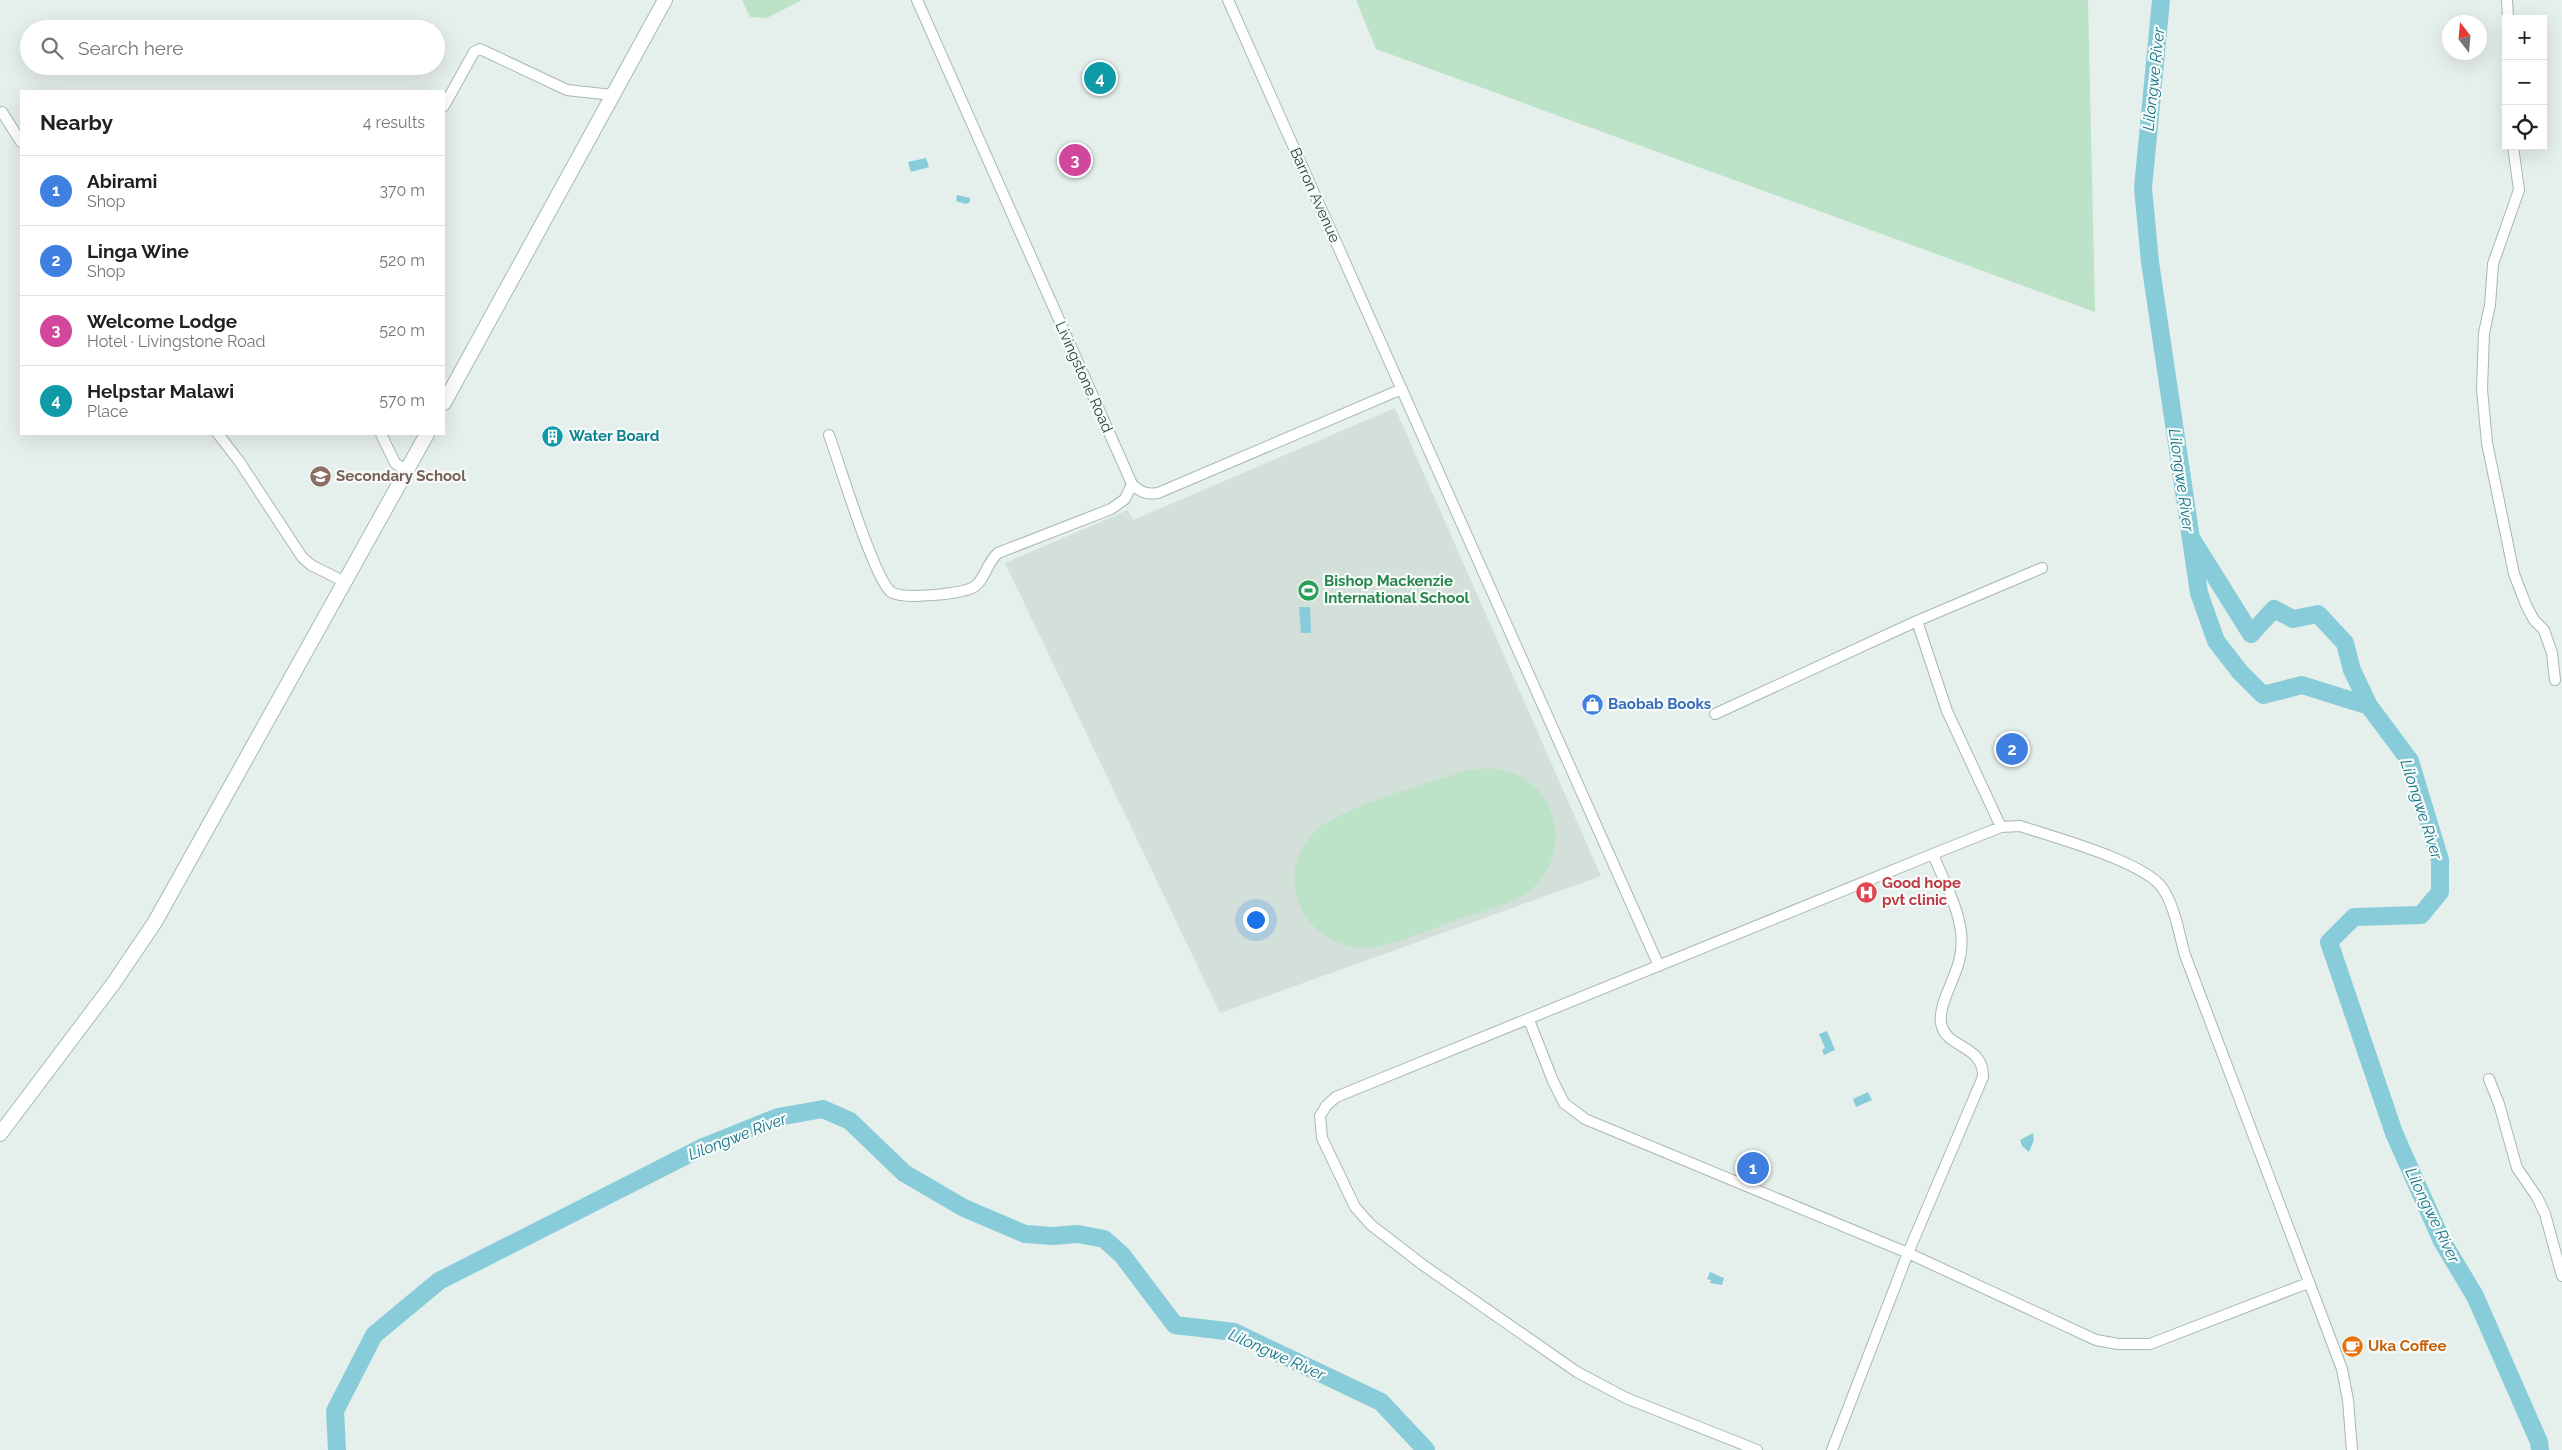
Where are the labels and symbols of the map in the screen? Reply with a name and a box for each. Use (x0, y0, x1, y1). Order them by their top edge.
north arrow (2442, 15, 2487, 60)
water label: Lilongwe River (2139, 26, 2168, 132)
pin: 4 (1084, 59, 1116, 97)
pin: 3 (1059, 141, 1091, 179)
street label: Barron Avenue (1286, 145, 1344, 245)
street label: Livingstone Road (1051, 319, 1117, 435)
building icon: Water Board (541, 424, 565, 448)
place label: Water Board (569, 427, 660, 445)
water label: Lilongwe River (2165, 427, 2198, 533)
school or university icon: Secondary School (308, 464, 332, 488)
place label: Secondary School (336, 467, 466, 485)
place label: Bishop Mackenzie International School (1324, 572, 1470, 607)
sports icon: Bishop Mackenzie International School (1296, 578, 1320, 602)
shop icon: Baobab Books (1580, 692, 1604, 716)
place label: Baobab Books (1608, 695, 1711, 713)
pin: 2 (1996, 730, 2028, 768)
water label: Lilongwe River (2396, 757, 2447, 862)
place label: Good hope pvt clinic (1882, 874, 1961, 909)
hospital icon: Good hope pvt clinic (1854, 880, 1878, 904)
your location (1243, 907, 1269, 933)
water label: Lilongwe River (685, 1109, 789, 1164)
pin: 1 (1737, 1149, 1769, 1187)
water label: Lilongwe River (2401, 1164, 2464, 1266)
water label: Lilongwe River (1226, 1325, 1328, 1384)
cafe icon: Uka Coffee (2340, 1334, 2364, 1358)
place label: Uka Coffee (2368, 1337, 2446, 1355)

